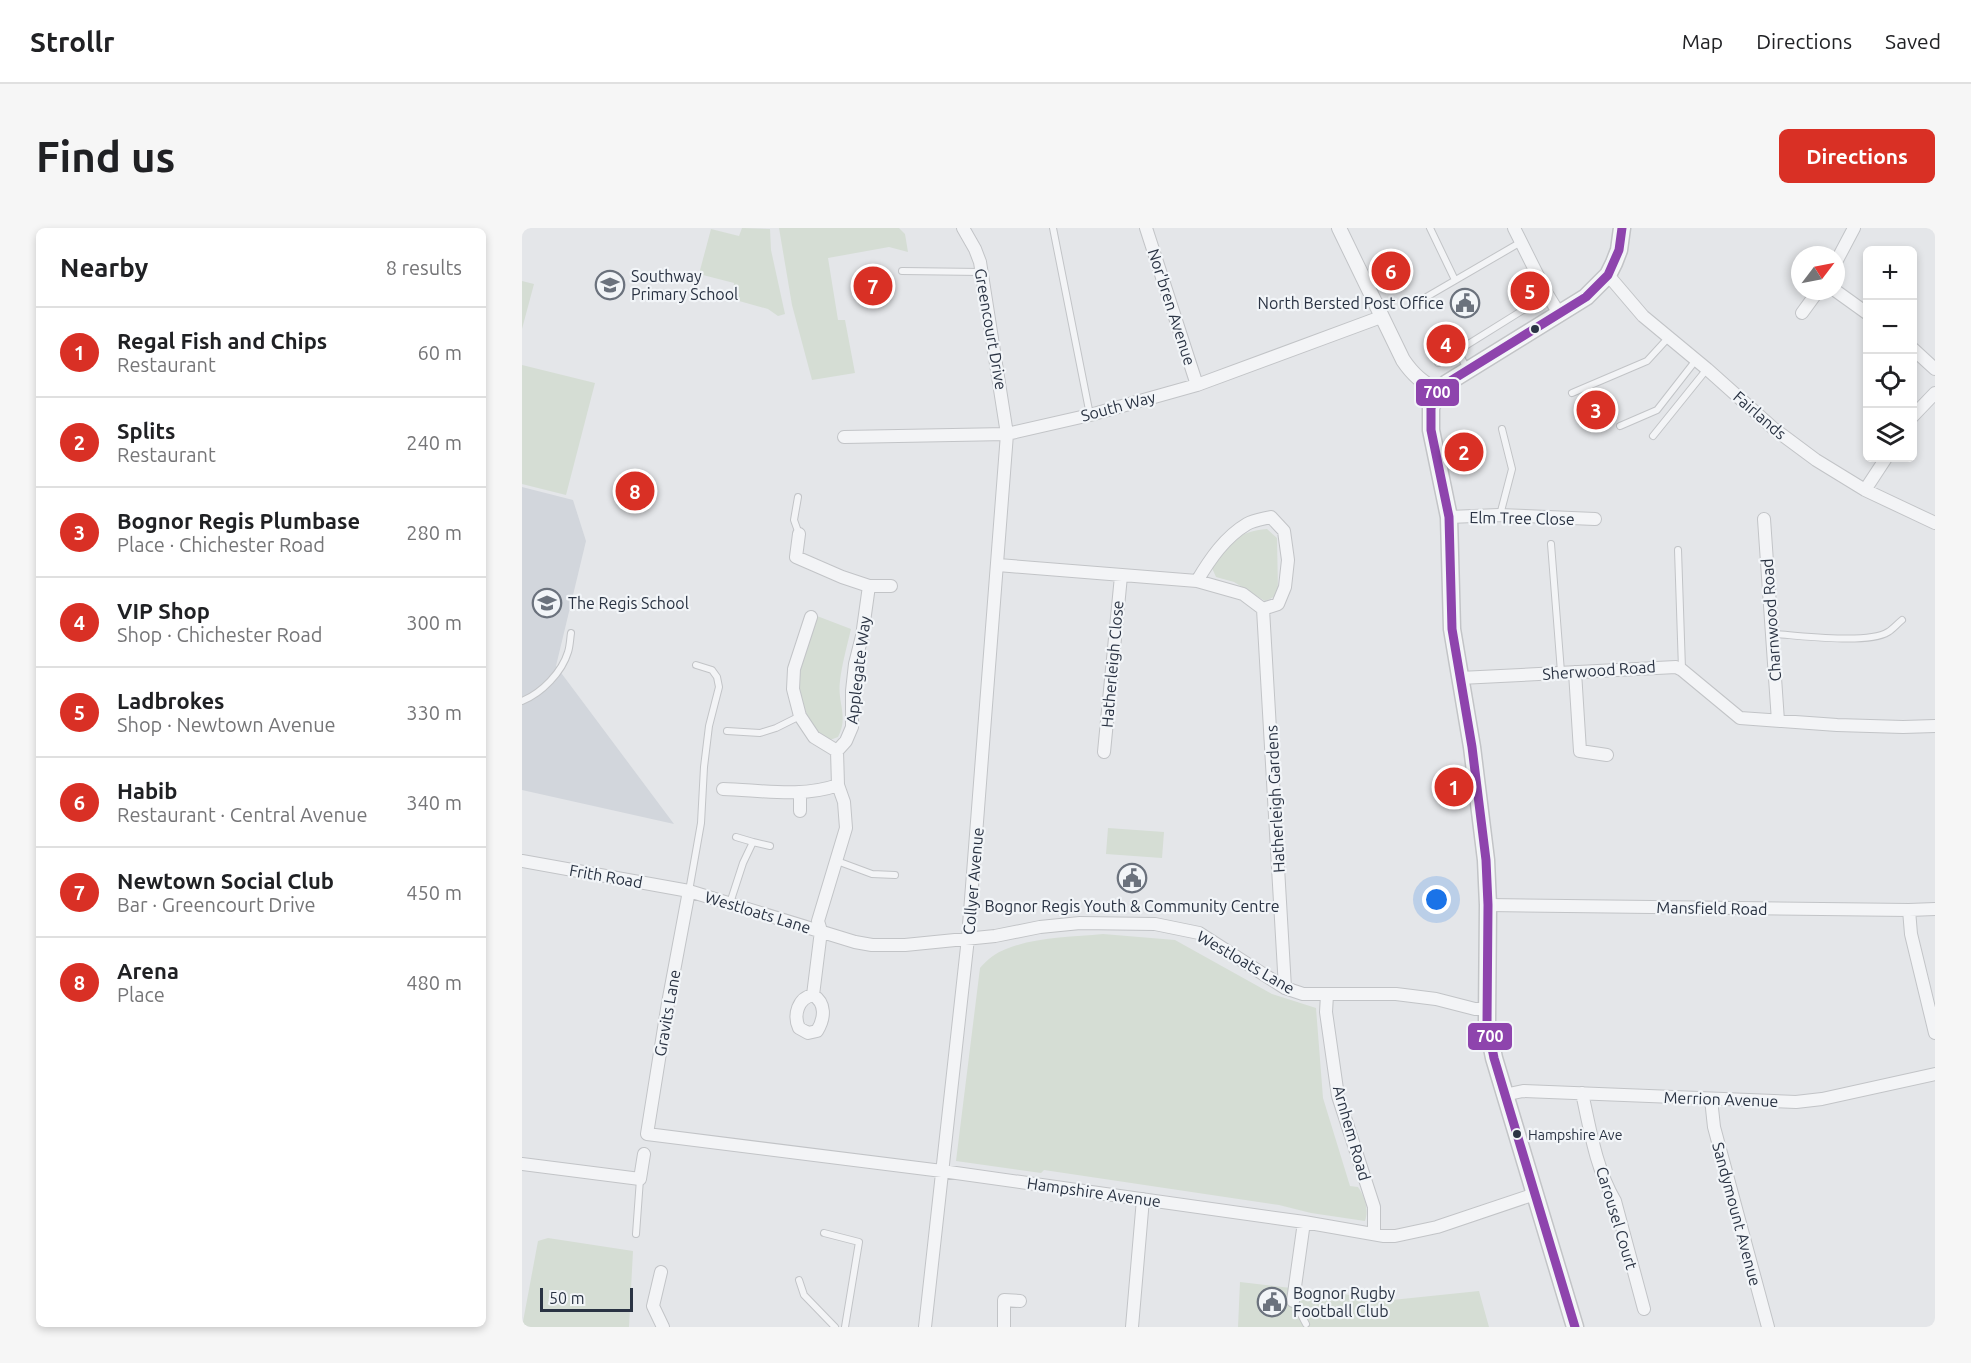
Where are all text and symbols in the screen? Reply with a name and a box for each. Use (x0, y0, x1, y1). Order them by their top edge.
text: Strollr (30, 26, 115, 57)
text: Map (1682, 29, 1723, 53)
text: Directions (1756, 29, 1852, 53)
text: Saved (1885, 29, 1941, 53)
button: Directions (1779, 129, 1935, 183)
text: Find us (36, 133, 175, 180)
street label: Nor'bren Avenue (1145, 246, 1199, 368)
north arrow (1791, 246, 1845, 300)
map controls (1863, 246, 1917, 462)
button: + (1863, 246, 1917, 300)
pin: 6 (1372, 248, 1410, 294)
text: Nearby (60, 253, 148, 282)
text: 8 results (386, 256, 462, 279)
pin: 7 (854, 264, 892, 308)
place label: Southway Primary School (631, 267, 738, 303)
street label: Greencourt Drive (971, 267, 1011, 391)
pin: 5 (1510, 268, 1550, 314)
school or university icon: Southway Primary School (594, 269, 626, 301)
public building icon: North Bersted Post Office (1449, 287, 1481, 319)
place label: North Bersted Post Office (1258, 294, 1444, 312)
button: − (1863, 300, 1917, 354)
pin: 4 (1426, 322, 1466, 366)
unlabelled marker (1529, 323, 1541, 335)
text: Regal Fish and Chips (117, 328, 327, 353)
text: 1 (74, 341, 85, 364)
text: 60 m (418, 341, 462, 364)
text: Restaurant (117, 353, 216, 376)
button: locate (1863, 354, 1917, 408)
line badge: 700 (1415, 378, 1460, 407)
text: 700 (1423, 383, 1451, 401)
street label: South Way (1079, 387, 1157, 425)
street label: Fairlands (1730, 387, 1790, 443)
pin: 3 (1576, 388, 1616, 432)
button: layers (1863, 408, 1917, 462)
text: Splits (117, 418, 175, 443)
pin: 2 (1444, 430, 1484, 474)
text: 2 (74, 431, 85, 454)
text: 240 m (406, 431, 462, 454)
text: Restaurant (117, 443, 216, 466)
pin: 8 (616, 468, 654, 514)
text: Bognor Regis Plumbase (117, 508, 360, 533)
street label: Elm Tree Close (1469, 508, 1575, 528)
text: 3 (74, 521, 85, 544)
text: 280 m (406, 521, 462, 544)
text: Place · Chichester Road (117, 533, 325, 556)
street label: Charnwood Road (1758, 558, 1784, 682)
school or university icon: The Regis School (531, 587, 563, 619)
place label: The Regis School (568, 594, 689, 612)
text: VIP Shop (117, 598, 210, 623)
street label: Hatherleigh Close (1097, 600, 1127, 728)
text: 4 (74, 611, 85, 634)
text: 300 m (406, 611, 462, 634)
street label: Applegate Way (842, 615, 874, 725)
text: Shop · Chichester Road (117, 623, 322, 646)
street label: Sherwood Road (1542, 657, 1656, 683)
text: Ladbrokes (117, 688, 224, 713)
text: 5 (74, 701, 85, 724)
text: 330 m (406, 701, 462, 724)
text: Shop · Newtown Avenue (117, 713, 336, 736)
street label: Hatherleigh Gardens (1262, 725, 1288, 873)
pin: 1 (1434, 764, 1474, 810)
text: Habib (117, 778, 177, 803)
text: 6 (74, 791, 85, 814)
text: 340 m (406, 791, 462, 814)
text: Restaurant · Central Avenue (117, 803, 367, 826)
street label: Collyer Avenue (959, 827, 987, 935)
street label: Frith Road (568, 861, 644, 891)
public building icon: Bognor Regis Youth & Community Centre (1116, 862, 1148, 894)
text: Newtown Social Club (117, 868, 334, 893)
text: 7 (74, 881, 85, 904)
text: 450 m (406, 881, 462, 904)
your location (1422, 885, 1451, 914)
street label: Westloats Lane (703, 887, 813, 937)
text: Bar · Greencourt Drive (117, 893, 316, 916)
place label: Bognor Regis Youth & Community Centre (984, 897, 1280, 915)
street label: Mansfield Road (1656, 898, 1768, 918)
street label: Westloats Lane (1194, 927, 1298, 997)
text: Arena (117, 958, 179, 983)
street label: Gravits Lane (651, 968, 683, 1058)
text: 8 (74, 971, 85, 994)
text: 480 m (406, 971, 462, 994)
text: Place (117, 983, 165, 1006)
line badge: 700 (1467, 1022, 1513, 1051)
text: 700 (1476, 1027, 1504, 1045)
street label: Arnhem Road (1330, 1083, 1374, 1183)
street label: Merrion Avenue (1663, 1088, 1779, 1110)
place label: Hampshire Ave (1528, 1127, 1622, 1143)
marker: Hampshire Ave (1511, 1128, 1523, 1140)
street label: Sandymount Avenue (1709, 1140, 1765, 1288)
street label: Carousel Court (1593, 1164, 1641, 1272)
street label: Hampshire Avenue (1026, 1174, 1162, 1210)
place label: Bognor Rugby Football Club (1293, 1284, 1396, 1320)
scale bar (540, 1285, 633, 1312)
public building icon: Bognor Rugby Football Club (1256, 1286, 1288, 1318)
text: 50 m (549, 1289, 585, 1307)

